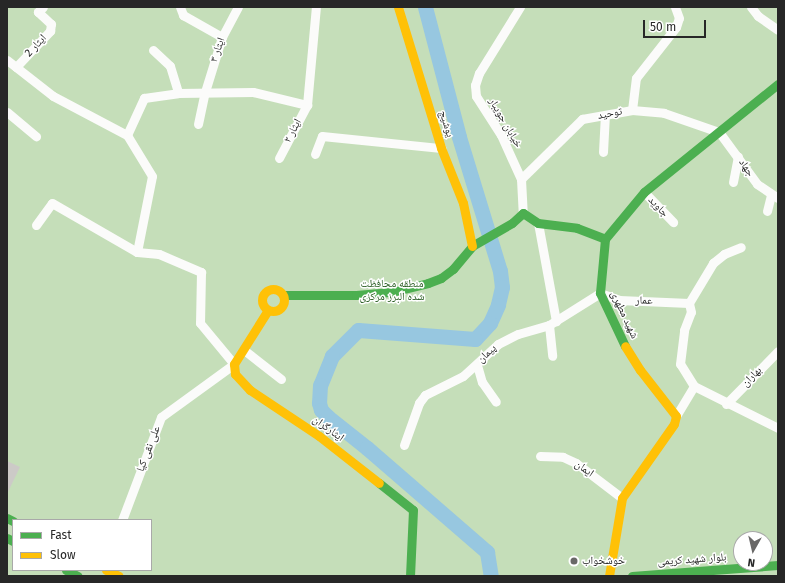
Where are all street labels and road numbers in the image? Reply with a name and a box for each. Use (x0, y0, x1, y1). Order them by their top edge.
street label: ایثار 2 (22, 32, 50, 60)
street label: ایثار ۳ (208, 36, 228, 64)
street label: خیابان جویبار (486, 96, 524, 150)
street label: توحید (596, 105, 624, 123)
street label: یوشیج (436, 109, 456, 139)
street label: ایثار ۲ (281, 117, 305, 145)
street label: جهاد (735, 157, 757, 179)
street label: جاوید (645, 194, 671, 220)
street label: شهید مطهری (607, 289, 641, 341)
street label: عمار (635, 294, 653, 308)
street label: پیمان (475, 342, 499, 366)
street label: بهاران (739, 364, 765, 390)
street label: ایثارگران (310, 413, 346, 445)
street label: علی نقی کیا (134, 424, 164, 474)
street label: ایمان (572, 458, 596, 480)
street label: بلوار شهید کریمی (657, 551, 727, 569)

